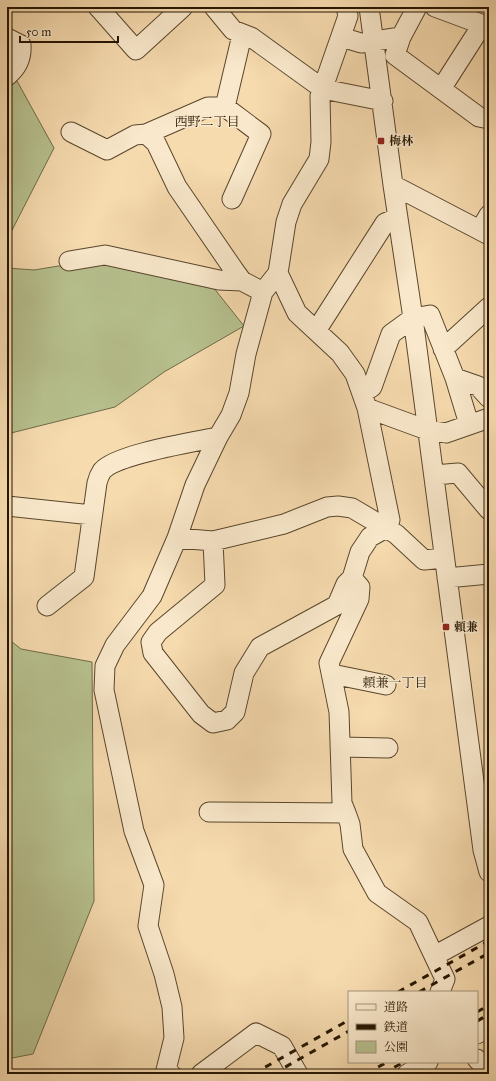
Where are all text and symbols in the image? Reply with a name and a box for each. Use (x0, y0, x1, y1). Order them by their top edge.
scale bar (20, 18, 118, 44)
text: 50 m (26, 25, 51, 39)
district label: 西野二丁目 (174, 114, 240, 130)
place label: 梅林 (389, 134, 414, 148)
marker: 梅林 (376, 136, 386, 146)
place label: 頼兼 (454, 620, 478, 634)
marker: 頼兼 (441, 622, 451, 632)
district label: 頼兼一丁目 (362, 675, 428, 691)
legend (348, 991, 478, 1063)
text: 道路 (384, 1000, 408, 1014)
text: 鉄道 (383, 1020, 408, 1034)
text: 公園 (384, 1040, 408, 1054)

